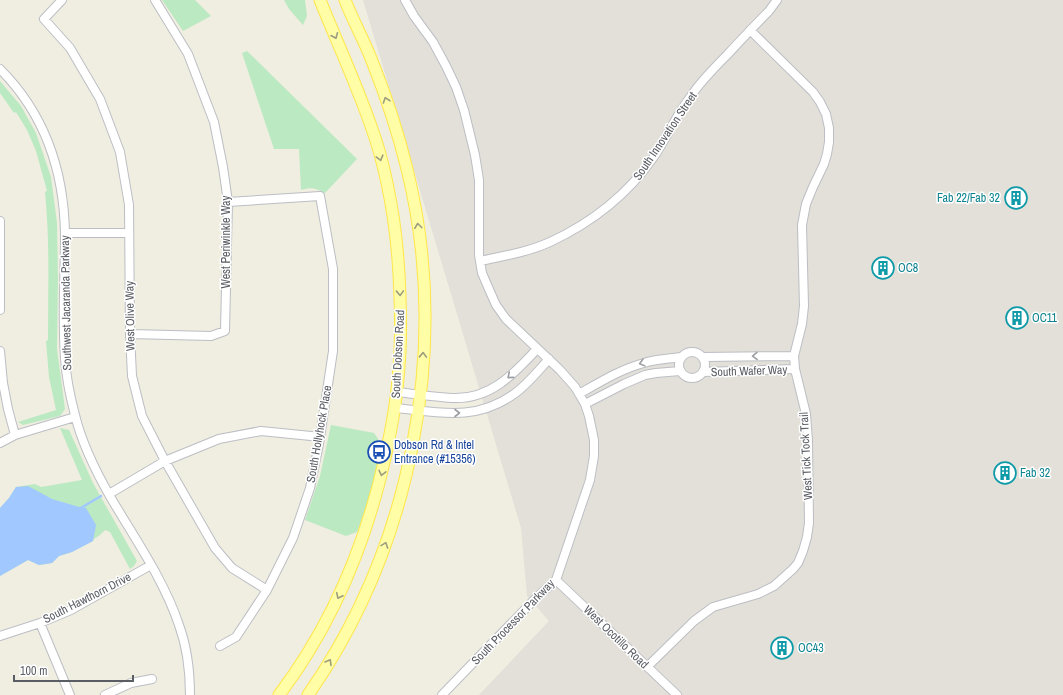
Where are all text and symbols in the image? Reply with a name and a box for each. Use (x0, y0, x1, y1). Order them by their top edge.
one-way arrow (330, 33, 338, 40)
street label: South Innovation Street (629, 88, 701, 183)
one-way arrow (383, 96, 391, 103)
one-way arrow (375, 154, 384, 161)
building icon: Fab 22/Fab 32 (1003, 185, 1029, 211)
place label: Fab 22/Fab 32 (937, 190, 1000, 206)
street label: West Periwinkle Way (218, 195, 234, 288)
one-way arrow (414, 223, 423, 229)
street label: Southwest Jacaranda Parkway (57, 235, 75, 371)
building icon: OC8 (870, 255, 896, 281)
place label: OC8 (898, 260, 918, 276)
street label: West Olive Way (121, 281, 139, 351)
one-way arrow (396, 290, 404, 296)
building icon: OC11 (1004, 305, 1030, 331)
street label: South Dobson Road (388, 309, 408, 399)
place label: OC11 (1032, 310, 1058, 326)
one-way arrow (419, 352, 428, 358)
one-way arrow (752, 352, 758, 360)
one-way arrow (639, 359, 646, 367)
street label: South Wafer Way (711, 362, 788, 380)
one-way arrow (507, 372, 515, 379)
street label: South Hollyhock Place (303, 384, 335, 484)
one-way arrow (454, 409, 460, 417)
street label: West Tick Tock Trail (796, 412, 816, 500)
place label: Dobson Rd & Intel Entrance (#15356) (394, 437, 476, 467)
bus stop icon: Dobson Rd & Intel Entrance (#15356) (366, 439, 392, 465)
building icon: Fab 32 (992, 460, 1018, 486)
place label: Fab 32 (1020, 465, 1050, 481)
one-way arrow (378, 470, 386, 477)
one-way arrow (380, 541, 388, 548)
street label: South Hawthorn Drive (40, 569, 134, 627)
street label: South Processor Parkway (468, 576, 558, 668)
one-way arrow (336, 591, 343, 599)
street label: West Ocotillo Road (580, 602, 652, 672)
building icon: OC43 (769, 635, 795, 661)
place label: OC43 (798, 640, 824, 656)
scale bar (14, 657, 133, 683)
one-way arrow (325, 659, 332, 666)
text: 100 m (20, 663, 47, 679)

